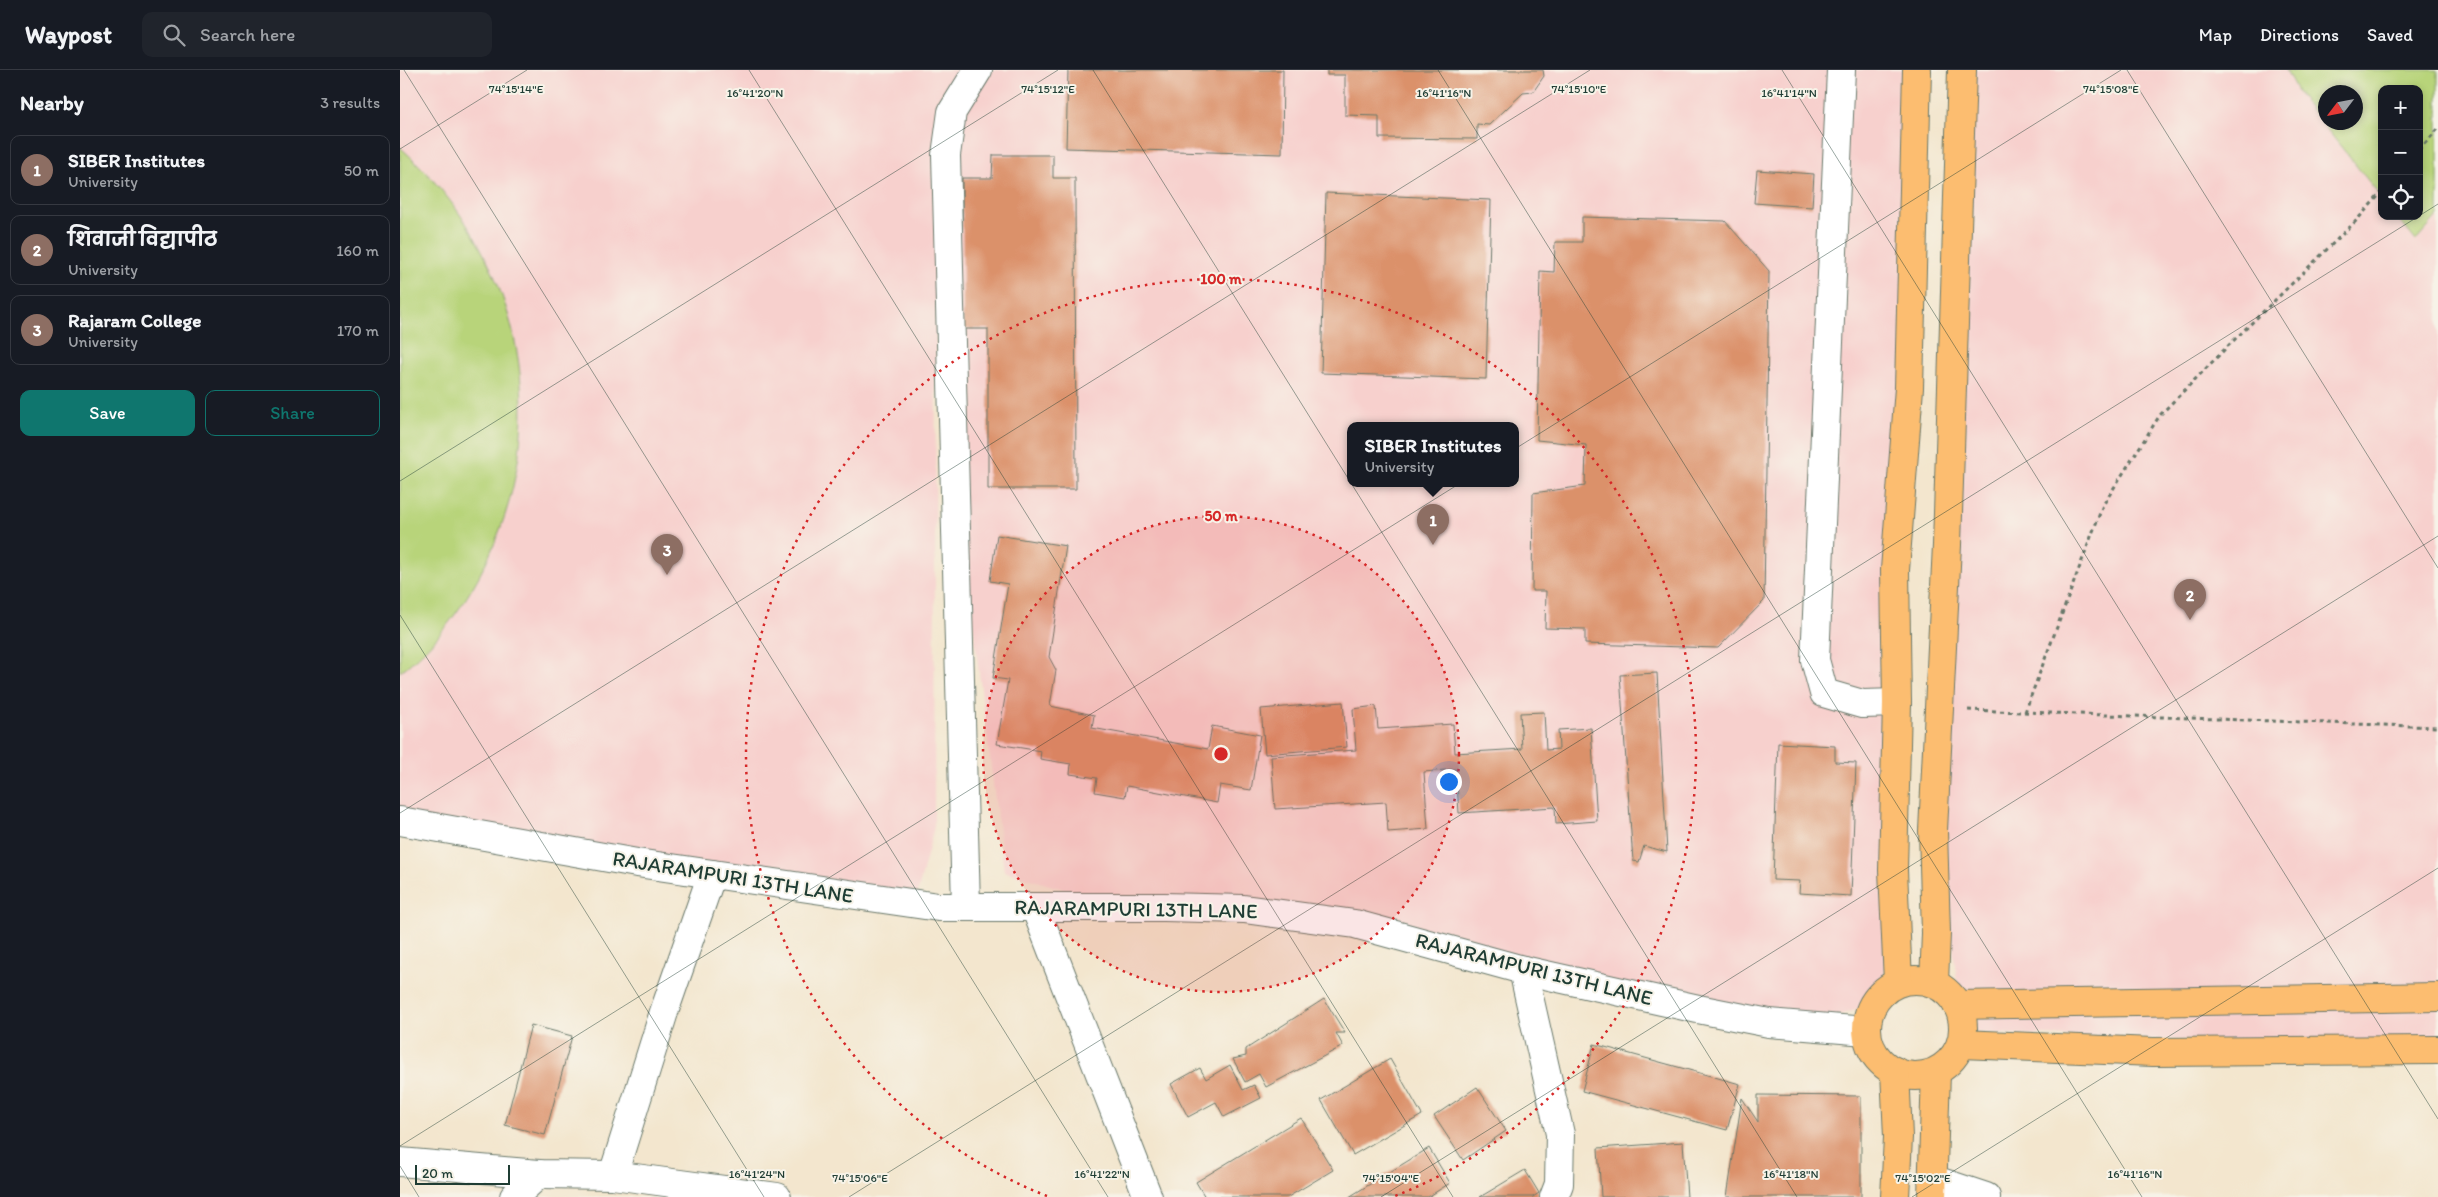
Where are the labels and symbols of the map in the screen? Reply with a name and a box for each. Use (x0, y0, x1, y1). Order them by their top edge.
text: 74°15'14"E (489, 82, 544, 96)
text: 74°15'12"E (1021, 82, 1075, 96)
text: 74°15'10"E (1552, 82, 1607, 96)
text: 74°15'08"E (2083, 82, 2139, 96)
north arrow (2318, 85, 2363, 130)
text: 16°41'20"N (727, 86, 783, 100)
text: 16°41'16"N (1417, 86, 1471, 100)
text: 16°41'14"N (1761, 86, 1817, 100)
text: 100 m (1200, 270, 1242, 288)
pin: 1 (1417, 504, 1449, 545)
text: 50 m (1204, 507, 1238, 525)
pin: 3 (651, 534, 683, 575)
pin: 2 (2174, 579, 2206, 620)
centre of rings (1212, 745, 1230, 763)
your location (1436, 769, 1462, 795)
street label: RAJARAMPURI 13TH LANE (611, 845, 855, 908)
street label: RAJARAMPURI 13TH LANE (1014, 894, 1258, 923)
street label: RAJARAMPURI 13TH LANE (1413, 927, 1655, 1010)
scale bar (415, 1162, 510, 1185)
text: 16°41'24"N (729, 1167, 785, 1181)
text: 16°41'22"N (1074, 1167, 1130, 1181)
text: 16°41'18"N (1763, 1167, 1819, 1181)
text: 16°41'16"N (2108, 1167, 2162, 1181)
text: 74°15'06"E (832, 1171, 888, 1185)
text: 74°15'04"E (1363, 1171, 1420, 1185)
text: 74°15'02"E (1895, 1171, 1951, 1185)

